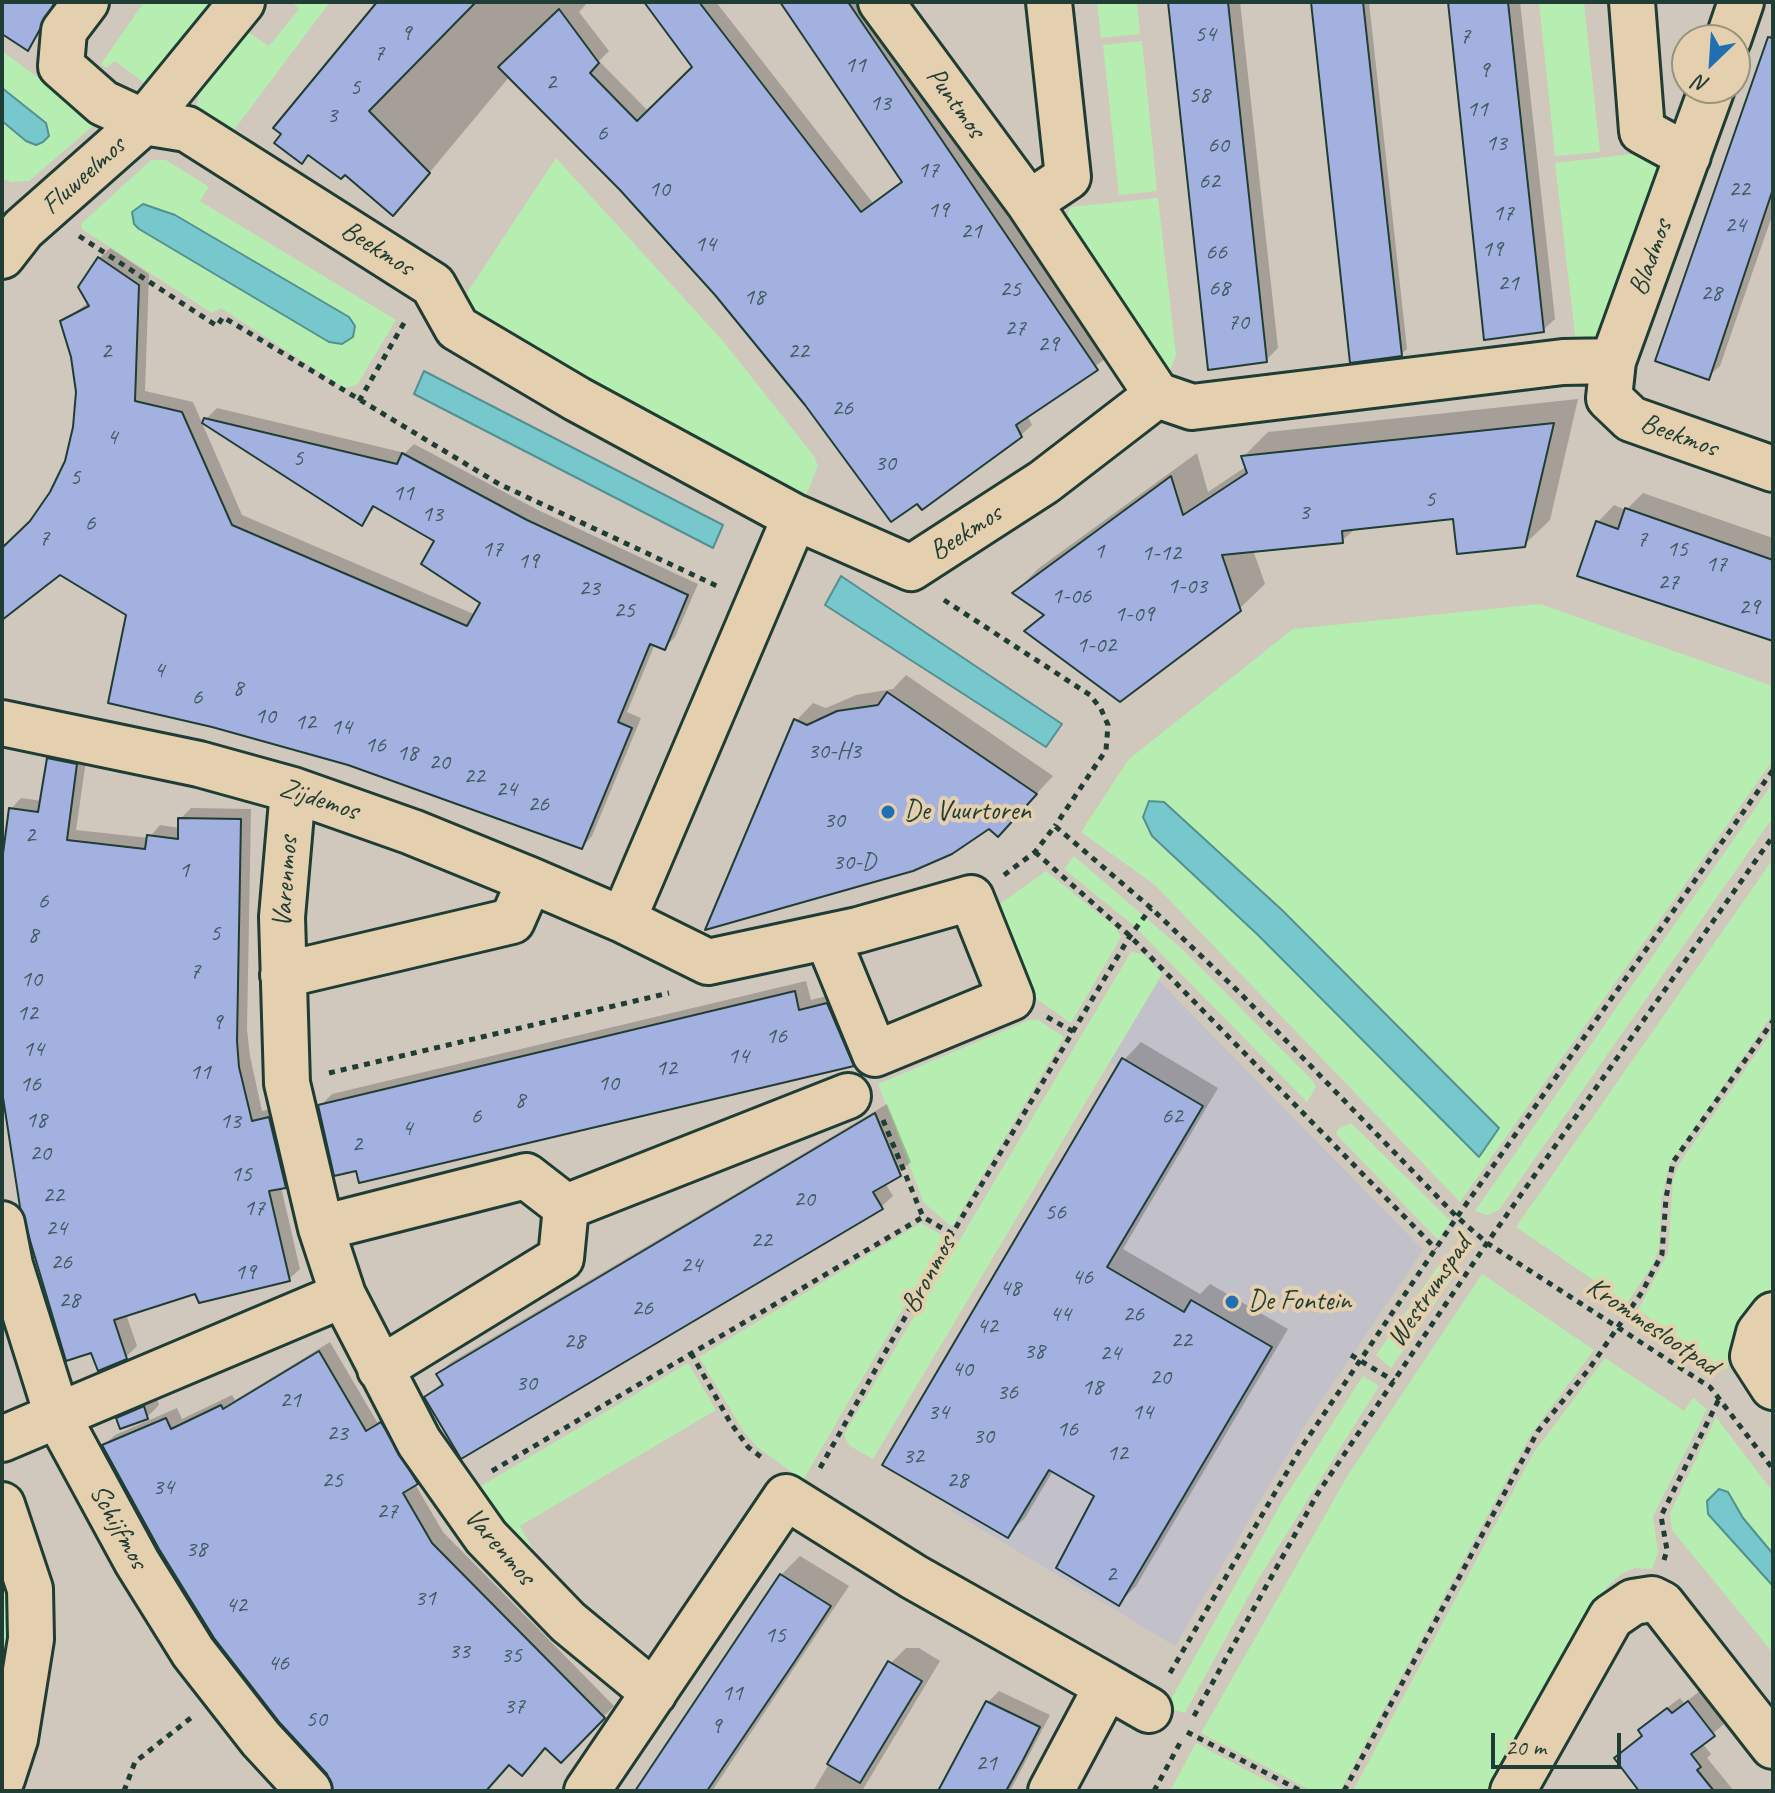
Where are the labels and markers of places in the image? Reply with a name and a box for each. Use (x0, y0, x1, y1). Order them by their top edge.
place label: De Vuurtoren (904, 795, 1031, 829)
marker: De Vuurtoren (879, 803, 897, 821)
place label: De Fontein (1248, 1285, 1351, 1319)
marker: De Fontein (1223, 1293, 1241, 1311)

